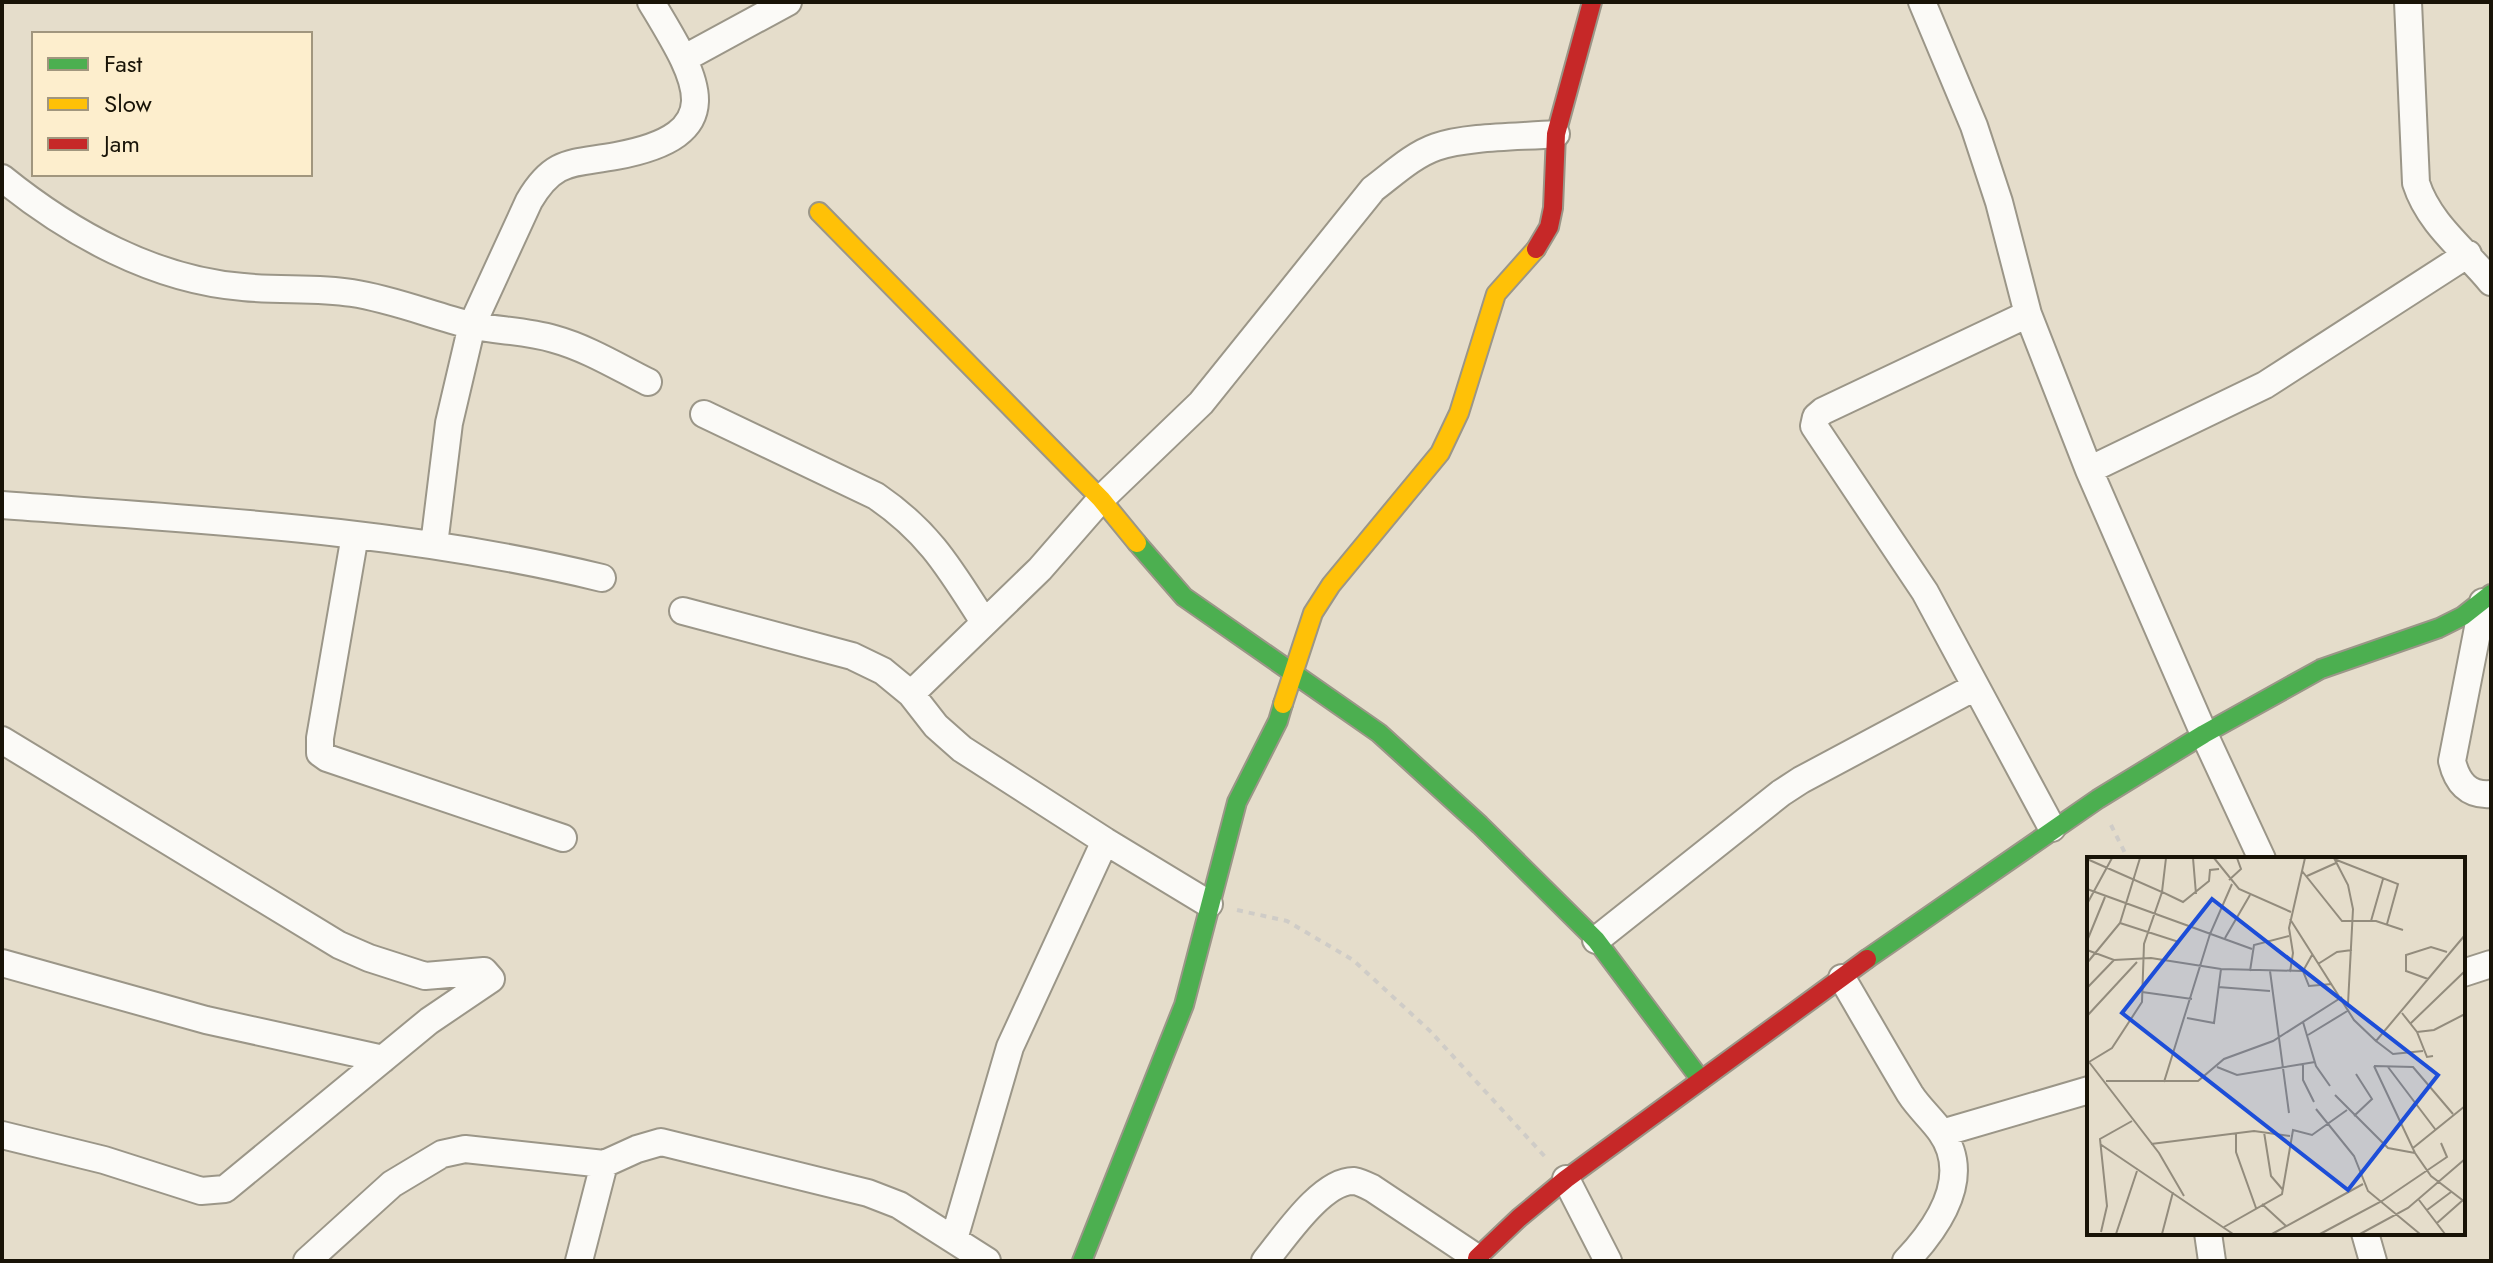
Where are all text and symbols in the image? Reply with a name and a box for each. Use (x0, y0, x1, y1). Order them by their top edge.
legend (32, 32, 312, 176)
text: Fast (104, 46, 142, 81)
text: Slow (104, 86, 152, 121)
text: Jam (101, 126, 140, 161)
inset map (2087, 857, 2465, 1235)

